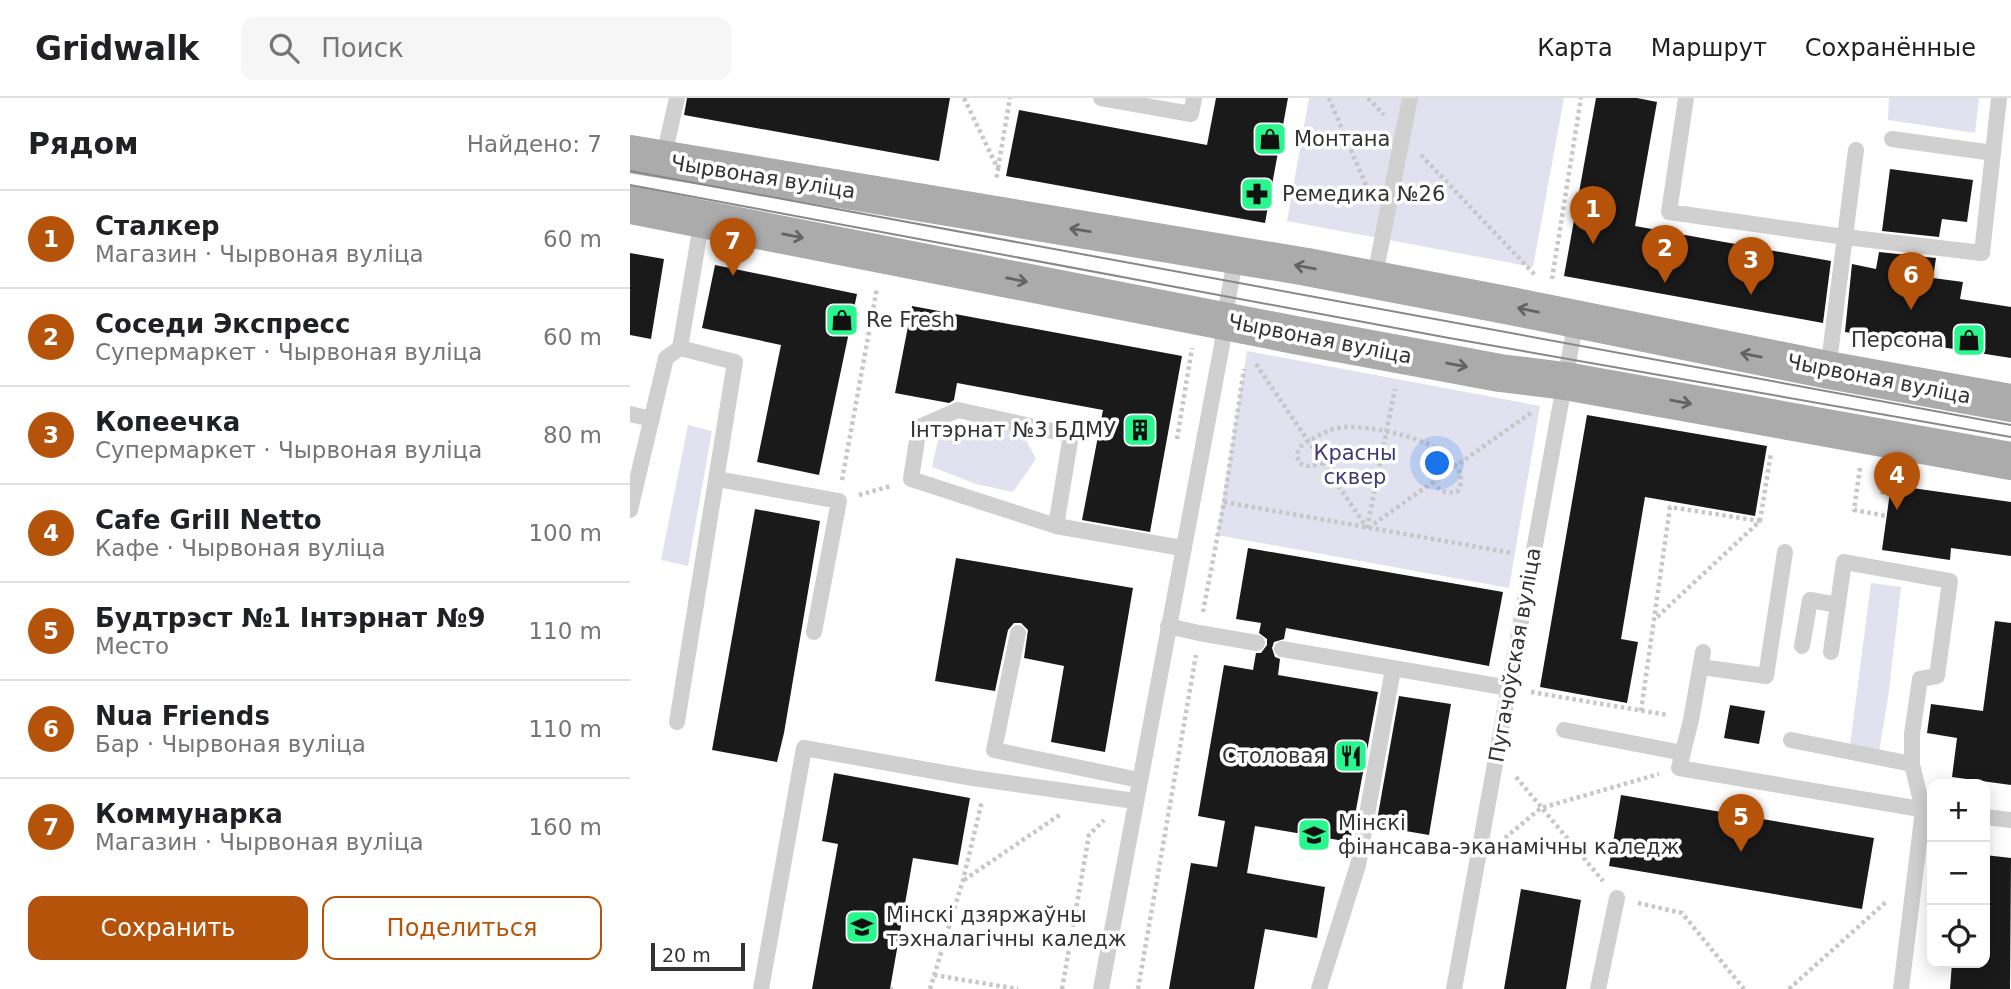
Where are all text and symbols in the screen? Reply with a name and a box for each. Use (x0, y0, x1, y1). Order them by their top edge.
search box (241, 17, 731, 80)
text: Gridwalk (35, 29, 199, 68)
icon: search (265, 29, 303, 67)
text: Поиск (321, 33, 404, 63)
text: Карта (1537, 34, 1613, 62)
text: Маршрут (1651, 34, 1767, 62)
text: Сохранённые (1805, 34, 1976, 62)
shop icon: Монтана (1251, 120, 1289, 158)
text: Рядом (28, 126, 139, 161)
place label: Монтана (1294, 127, 1390, 151)
text: Найдено: 7 (467, 131, 602, 157)
street label: Чырвоная вуліца (669, 151, 857, 203)
pharmacy icon: Ремедика №26 (1238, 175, 1276, 213)
place label: Ремедика №26 (1282, 182, 1445, 206)
pin: 1 (1570, 186, 1616, 244)
text: Сталкер (95, 211, 220, 241)
pin: 7 (710, 218, 756, 276)
one-way arrow (1070, 223, 1092, 236)
pin: 2 (1642, 225, 1688, 283)
text: 1 (43, 226, 59, 252)
text: 60 m (543, 226, 602, 252)
one-way arrow (781, 230, 804, 244)
pin: 3 (1728, 237, 1774, 295)
text: Магазин · Чырвоная вуліца (95, 241, 424, 267)
pin: 6 (1888, 252, 1934, 310)
one-way arrow (1294, 260, 1317, 273)
one-way arrow (1005, 273, 1028, 287)
shop icon: Re Fresh (823, 301, 861, 339)
one-way arrow (1517, 302, 1540, 316)
place label: Re Fresh (866, 308, 955, 332)
text: Соседи Экспресс (95, 309, 350, 339)
street label: Чырвоная вуліца (1226, 309, 1414, 369)
shop icon: Персона (1950, 321, 1988, 359)
text: 2 (43, 324, 59, 350)
text: 60 m (543, 324, 602, 350)
place label: Персона (1851, 328, 1944, 352)
text: Супермаркет · Чырвоная вуліца (95, 339, 482, 365)
one-way arrow (1740, 347, 1763, 361)
street label: Чырвоная вуліца (1785, 349, 1973, 409)
one-way arrow (1445, 359, 1467, 372)
one-way arrow (1669, 395, 1692, 409)
text: Копеечка (95, 407, 240, 437)
building icon: Інтэрнат №3 БДМУ (1121, 411, 1159, 449)
place label: Інтэрнат №3 БДМУ (910, 418, 1116, 442)
text: 3 (43, 422, 59, 448)
text: 80 m (543, 422, 602, 448)
text: Супермаркет · Чырвоная вуліца (95, 437, 482, 463)
park label: Красны сквер (1314, 441, 1396, 489)
your location (1420, 446, 1454, 480)
pin: 4 (1874, 452, 1920, 510)
text: Cafe Grill Netto (95, 505, 322, 535)
text: 4 (43, 520, 59, 546)
text: 100 m (528, 520, 602, 546)
text: Кафе · Чырвоная вуліца (95, 535, 386, 561)
street label: Пугачоўская вуліца (1484, 546, 1546, 764)
text: Будтрэст №1 Інтэрнат №9 (95, 603, 486, 633)
text: 5 (43, 618, 59, 644)
text: 110 m (528, 618, 602, 644)
text: Место (95, 633, 169, 659)
text: Nua Friends (95, 701, 270, 731)
text: 6 (43, 716, 59, 742)
text: 110 m (528, 716, 602, 742)
text: Бар · Чырвоная вуліца (95, 731, 366, 757)
restaurant icon: Столовая (1332, 737, 1370, 775)
place label: Столовая (1222, 744, 1326, 768)
map controls (1927, 779, 1990, 968)
button: + (1927, 779, 1990, 842)
pin: 5 (1718, 794, 1764, 852)
text: Коммунарка (95, 799, 283, 829)
place label: Мінскі фінансава-эканамічны каледж (1338, 811, 1680, 859)
text: 7 (43, 814, 59, 840)
text: 160 m (528, 814, 602, 840)
school or university icon: Мінскі фінансава-эканамічны каледж (1295, 816, 1333, 854)
text: Магазин · Чырвоная вуліца (95, 829, 424, 855)
button: − (1927, 842, 1990, 905)
button: Сохранить (28, 896, 308, 960)
button: Поделиться (322, 896, 602, 960)
place label: Мінскі дзяржаўны тэхналагічны каледж (886, 903, 1127, 951)
button: locate (1927, 905, 1990, 968)
school or university icon: Мінскі дзяржаўны тэхналагічны каледж (843, 908, 881, 946)
scale bar (651, 940, 746, 972)
text: 20 m (662, 944, 711, 966)

